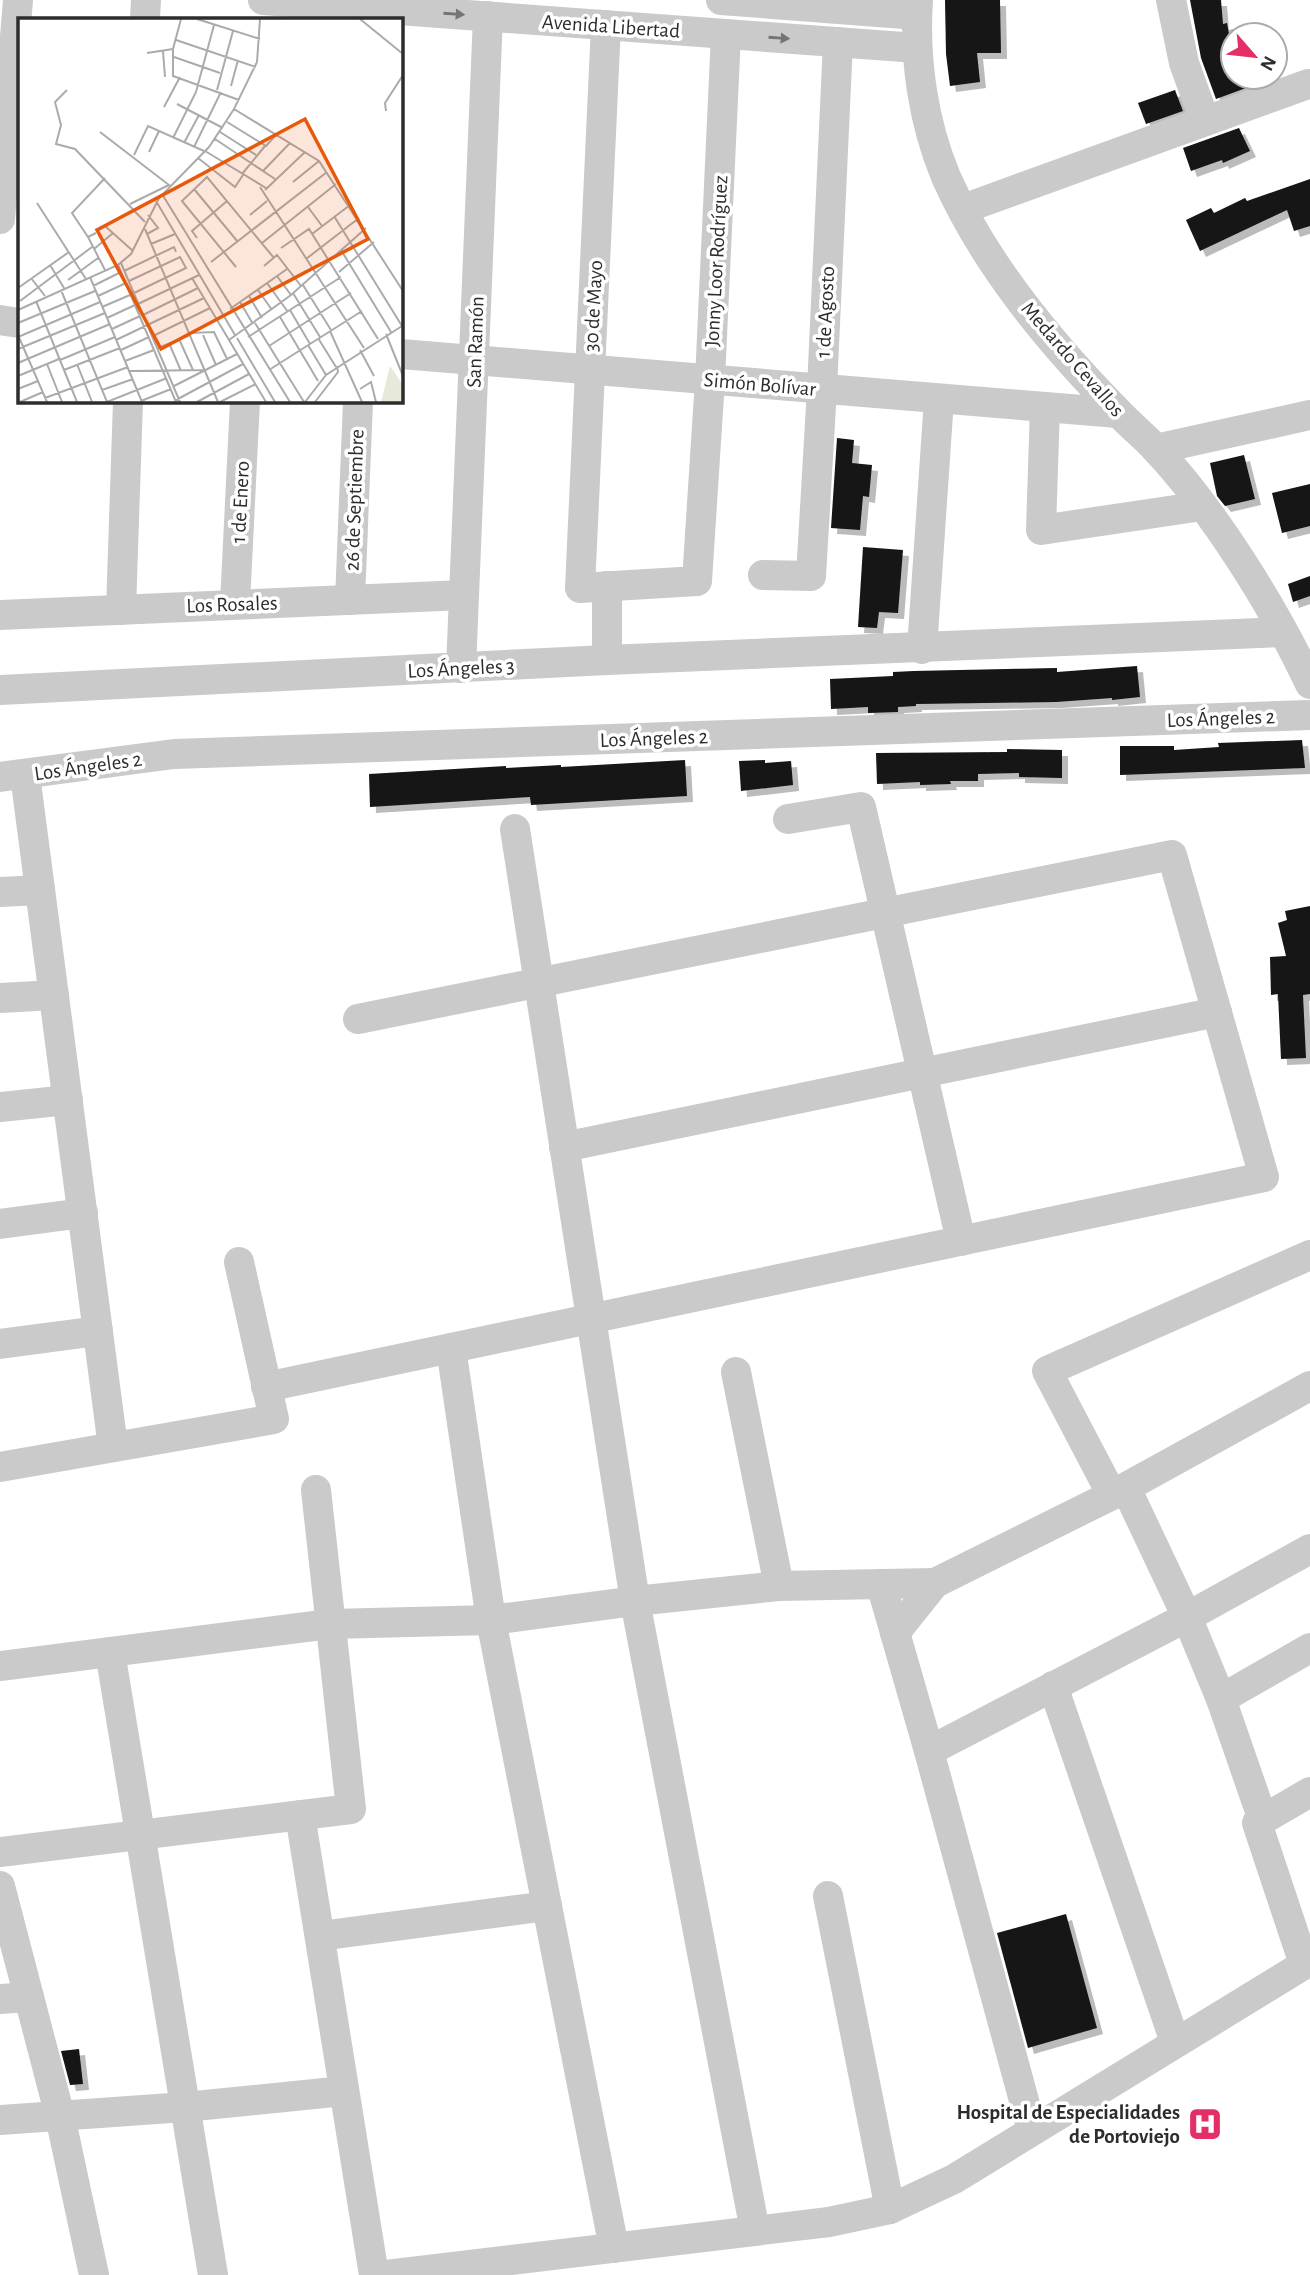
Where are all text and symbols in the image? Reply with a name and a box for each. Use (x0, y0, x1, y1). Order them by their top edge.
one-way arrow (444, 9, 466, 20)
street label: Avenida Libertad (541, 11, 681, 42)
inset map (18, 18, 402, 402)
north arrow (1219, 21, 1289, 91)
one-way arrow (768, 33, 790, 44)
text: N (1256, 53, 1279, 74)
street label: Jonny Loor Rodríguez (702, 175, 731, 347)
street label: 30 de Mayo (581, 260, 606, 353)
street label: 1 de Agosto (813, 266, 838, 358)
street label: San Ramón (463, 296, 488, 388)
street label: Medardo Cevallos (1017, 298, 1128, 421)
street label: Simón Bolívar (703, 369, 817, 400)
street label: 26 de Septiembre (342, 429, 367, 571)
street label: 1 de Enero (228, 460, 253, 544)
street label: Los Rosales (186, 592, 278, 617)
street label: Los Ángeles 3 (407, 653, 515, 682)
street label: Los Ángeles 2 (1166, 704, 1276, 731)
street label: Los Ángeles 2 (599, 724, 709, 751)
street label: Los Ángeles 2 (33, 747, 143, 784)
place label: Hospital de Especialidades de Portoviejo (957, 2102, 1180, 2147)
hospital icon: Hospital de Especialidades de Portoviejo (1186, 2105, 1224, 2143)

